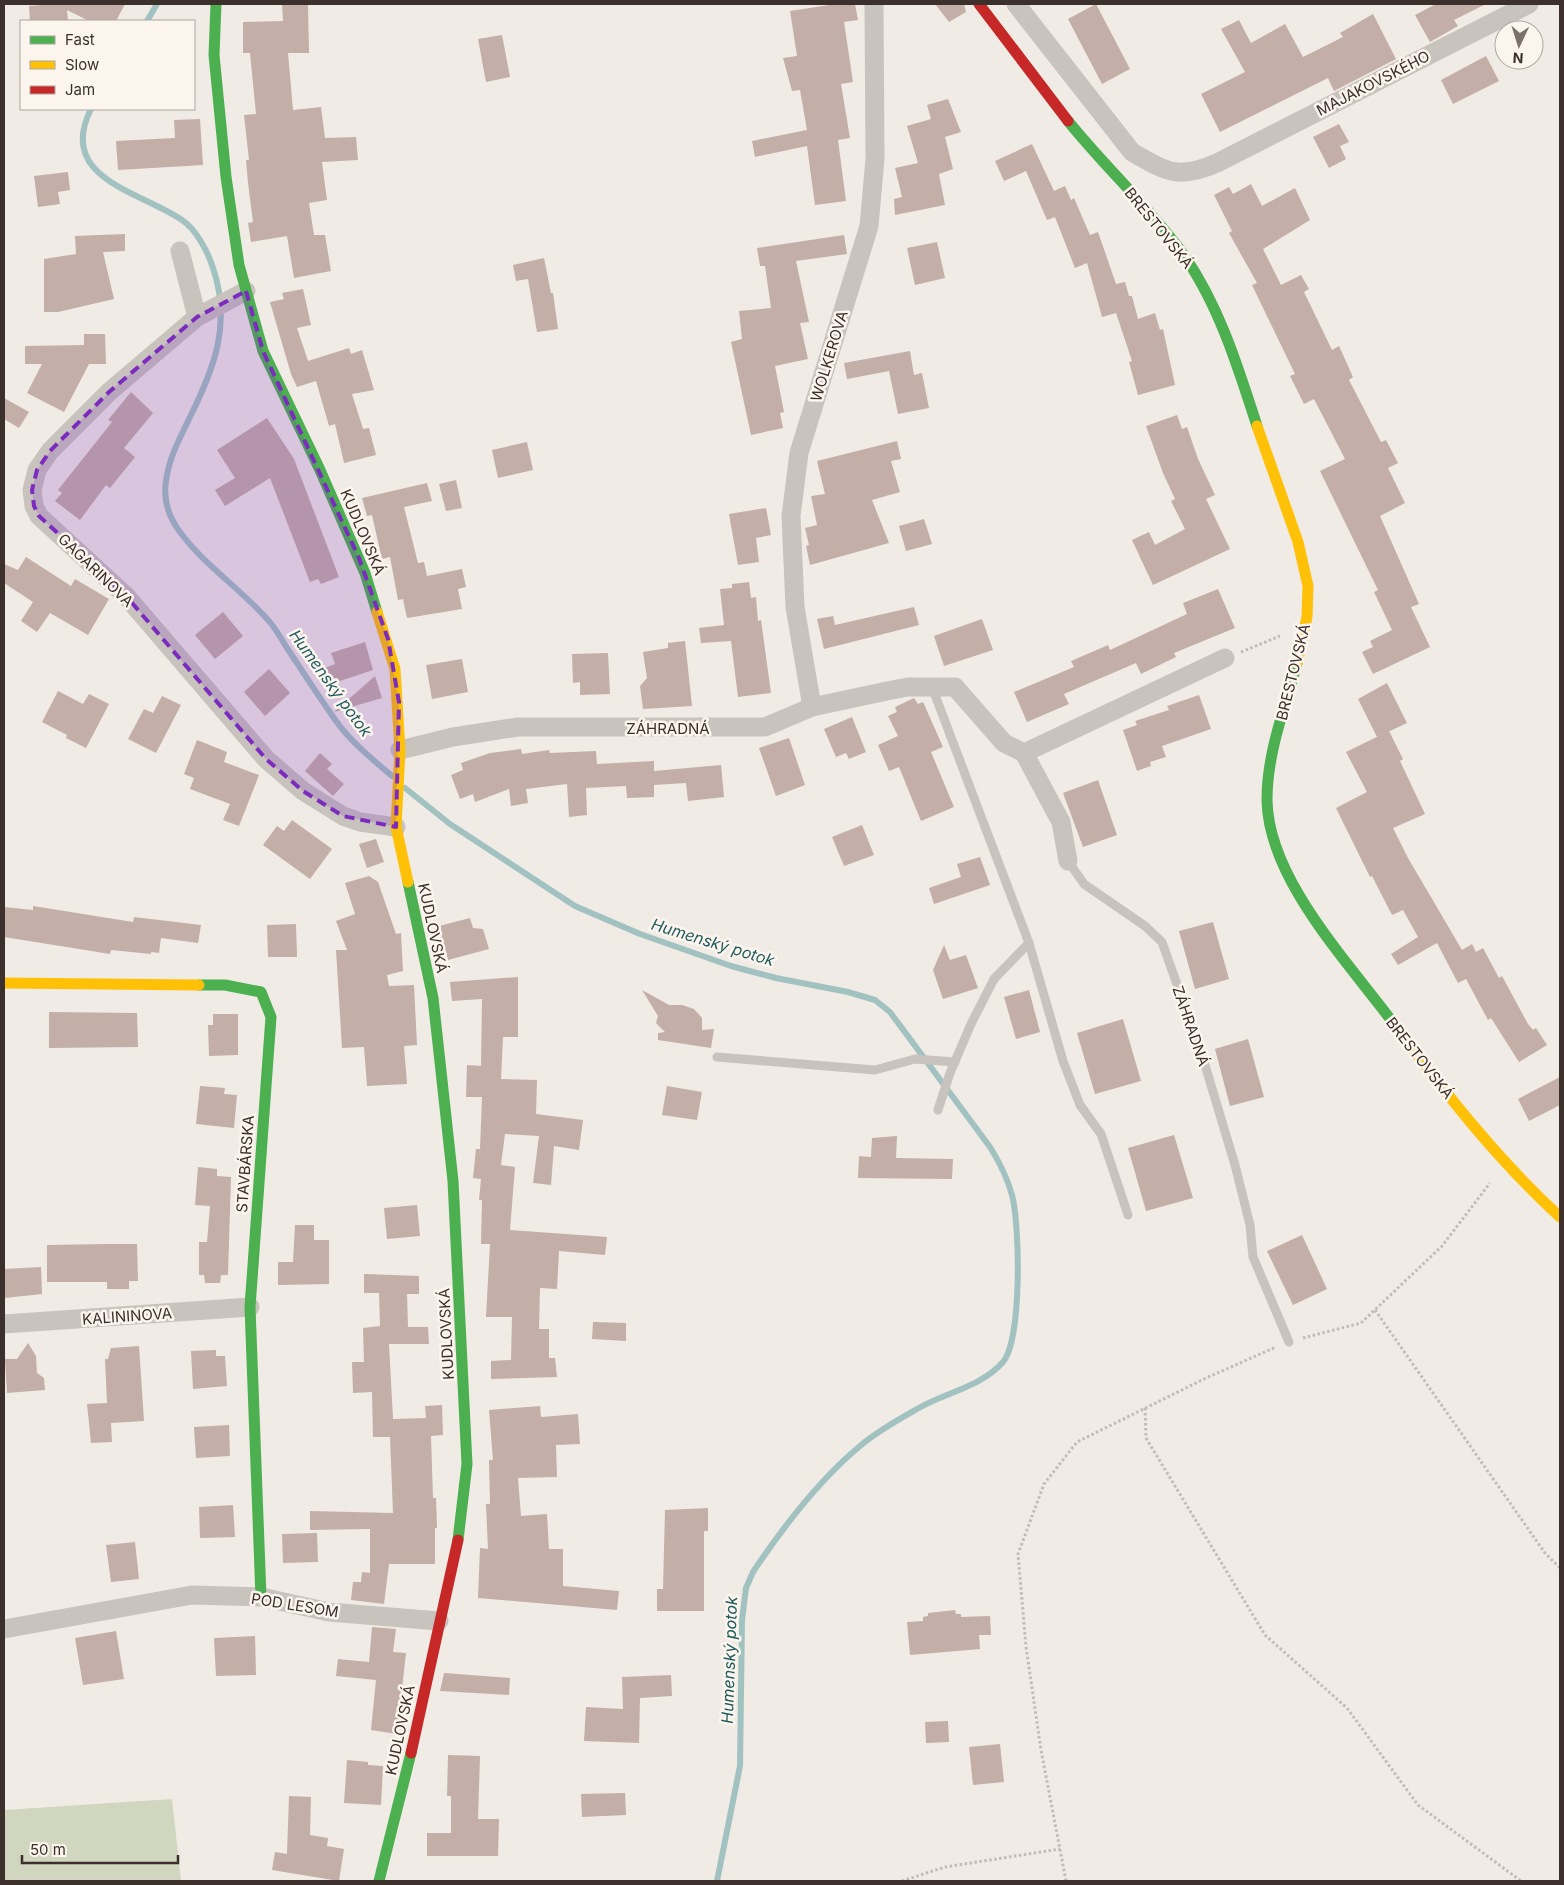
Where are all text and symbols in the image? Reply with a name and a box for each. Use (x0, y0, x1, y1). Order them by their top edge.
legend (20, 20, 195, 110)
north arrow (1494, 20, 1544, 70)
text: Fast (65, 30, 95, 49)
street label: MAJAKOVSKÉHO (1313, 46, 1433, 120)
text: N (1512, 50, 1524, 67)
text: Slow (65, 55, 99, 74)
text: Jam (65, 80, 95, 99)
street label: BRESTOVSKÁ (1121, 184, 1197, 272)
street label: WOLKEROVA (806, 308, 852, 404)
street label: KUDLOVSKÁ (336, 486, 390, 578)
street label: GAGARINOVA (54, 529, 138, 611)
street label: BRESTOVSKÁ (1272, 622, 1314, 722)
water label: Humenský potok (285, 625, 377, 741)
street label: ZÁHRADNÁ (626, 719, 710, 738)
street label: KUDLOVSKÁ (414, 881, 452, 975)
water label: Humenský potok (649, 914, 777, 970)
street label: ZÁHRADNÁ (1168, 983, 1214, 1069)
street label: BRESTOVSKÁ (1382, 1013, 1458, 1103)
street label: STAVBÁRSKA (232, 1115, 258, 1213)
street label: KUDLOVSKÁ (434, 1288, 458, 1380)
street label: KALININOVA (81, 1303, 173, 1329)
street label: POD LESOM (250, 1589, 340, 1621)
water label: Humenský potok (717, 1596, 741, 1724)
street label: KUDLOVSKÁ (381, 1683, 419, 1777)
scale bar (22, 1832, 179, 1864)
text: 50 m (30, 1840, 66, 1859)

